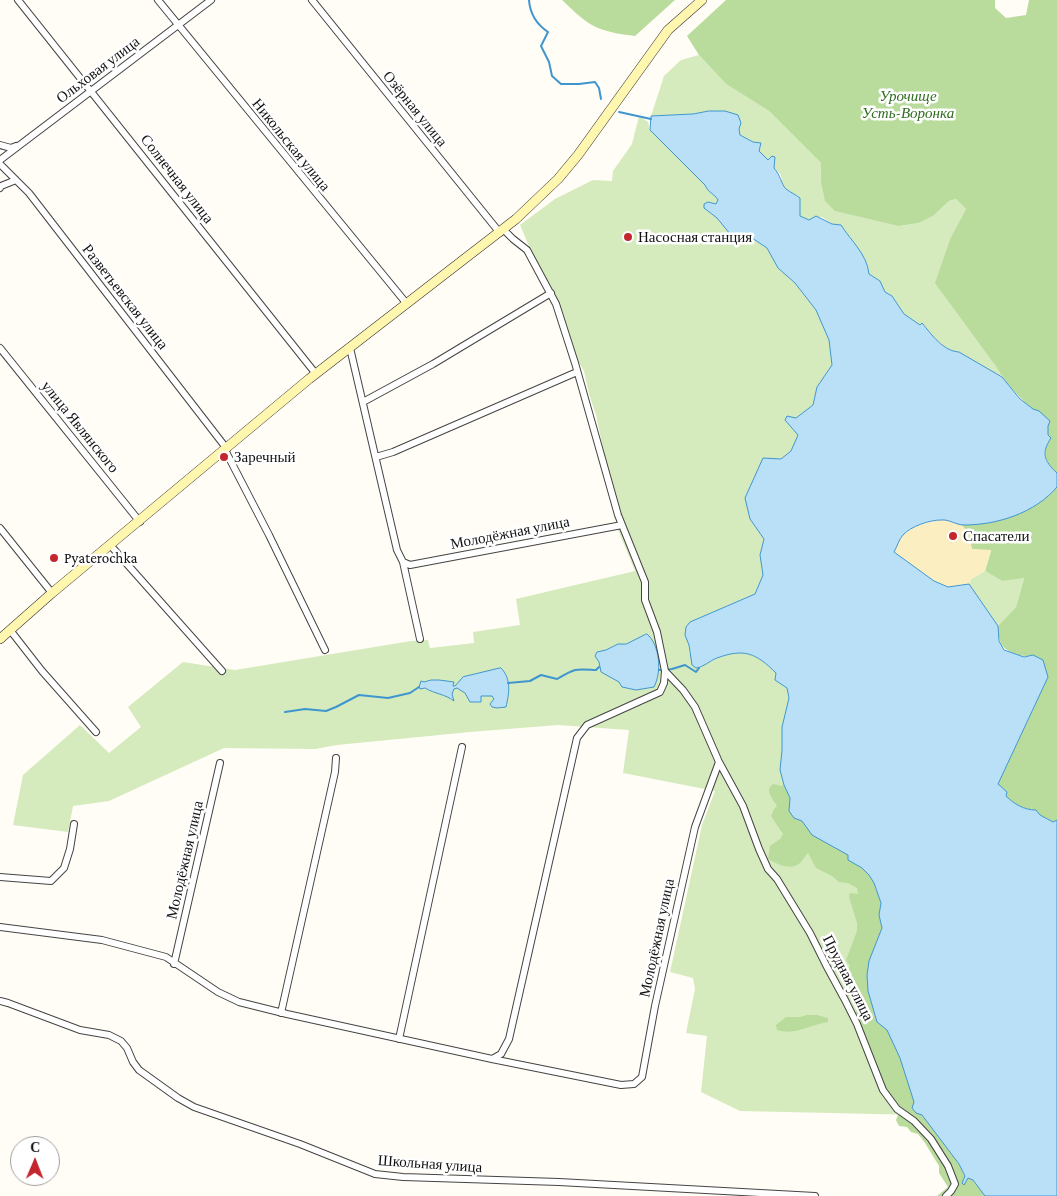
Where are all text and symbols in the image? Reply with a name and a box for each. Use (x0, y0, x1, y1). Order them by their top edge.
street label: Ольховая улица (53, 33, 143, 107)
street label: Озёрная улица (379, 67, 451, 151)
park label: Урочище Усть-Воронка (862, 87, 954, 122)
street label: Никольская улица (248, 95, 334, 195)
street label: Солнечная улица (137, 131, 217, 227)
place label: Насосная станция (638, 228, 752, 246)
marker: Насосная станция (622, 231, 634, 243)
street label: Разветьевская улица (78, 241, 172, 353)
street label: улица Являнского (37, 377, 123, 477)
place label: Заречный (234, 448, 296, 466)
marker: Заречный (218, 451, 230, 463)
street label: Молодёжная улица (449, 513, 571, 553)
place label: Спасатели (963, 527, 1030, 545)
marker: Спасатели (947, 530, 959, 542)
place label: Pyaterochka (64, 549, 137, 567)
marker: Pyaterochka (48, 552, 60, 564)
street label: Молодёжная улица (163, 799, 207, 921)
street label: Молодёжная улица (636, 877, 678, 999)
street label: Прудная улица (819, 932, 877, 1024)
north arrow (10, 1136, 60, 1186)
text: С (30, 1139, 40, 1155)
street label: Школьная улица (377, 1151, 483, 1177)

